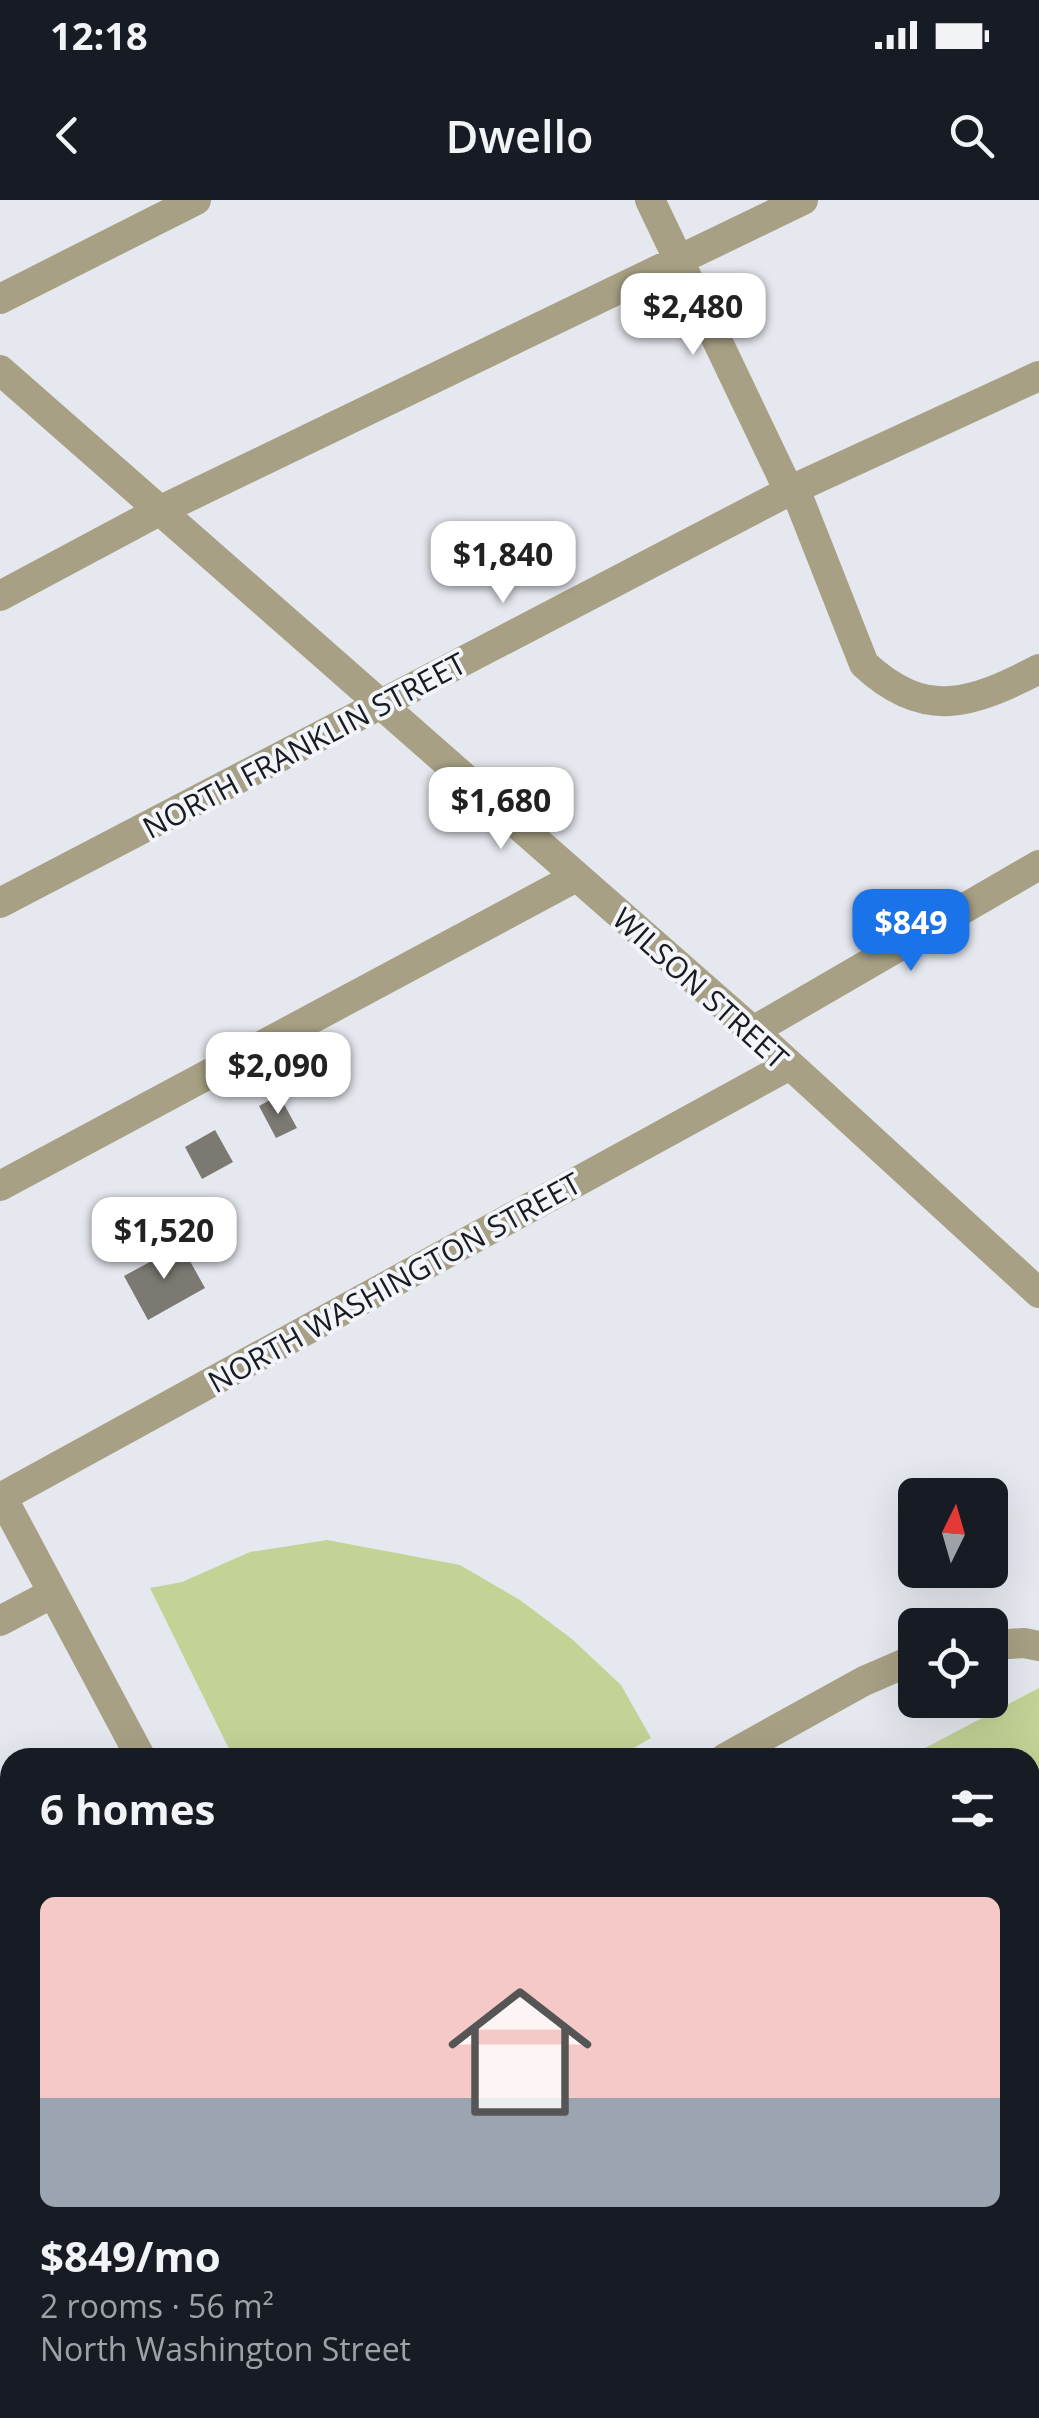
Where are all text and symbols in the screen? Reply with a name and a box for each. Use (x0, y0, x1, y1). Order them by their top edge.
text: 12:18 (50, 9, 148, 61)
text: Dwello (445, 105, 594, 166)
icon: back (40, 108, 95, 163)
icon: search (944, 108, 999, 163)
pin: $2,480 (612, 273, 774, 358)
text: $2,480 (643, 284, 743, 327)
pin: $1,840 (422, 521, 584, 606)
text: $1,840 (453, 532, 553, 575)
street label: NORTH FRANKLIN STREET (135, 642, 473, 848)
pin: $1,680 (420, 767, 582, 852)
text: $1,680 (451, 778, 551, 821)
pin: $849 (852, 889, 970, 974)
street label: WILSON STREET (604, 898, 798, 1078)
text: $849 (874, 900, 948, 943)
pin: $2,090 (197, 1032, 359, 1117)
text: $2,090 (228, 1043, 328, 1086)
street label: NORTH WASHINGTON STREET (200, 1162, 588, 1402)
pin: $1,520 (83, 1197, 245, 1282)
text: $1,520 (114, 1208, 214, 1251)
north arrow (898, 1478, 1008, 1588)
map controls (898, 1478, 1008, 1718)
button: locate (898, 1608, 1008, 1718)
text: 6 homes (40, 1780, 215, 1837)
icon: filters (945, 1781, 1000, 1836)
icon: home (430, 1962, 610, 2142)
text: $849/mo (40, 2227, 221, 2284)
text: 2 rooms · 56 m² (40, 2284, 274, 2327)
text: North Washington Street (40, 2327, 411, 2370)

